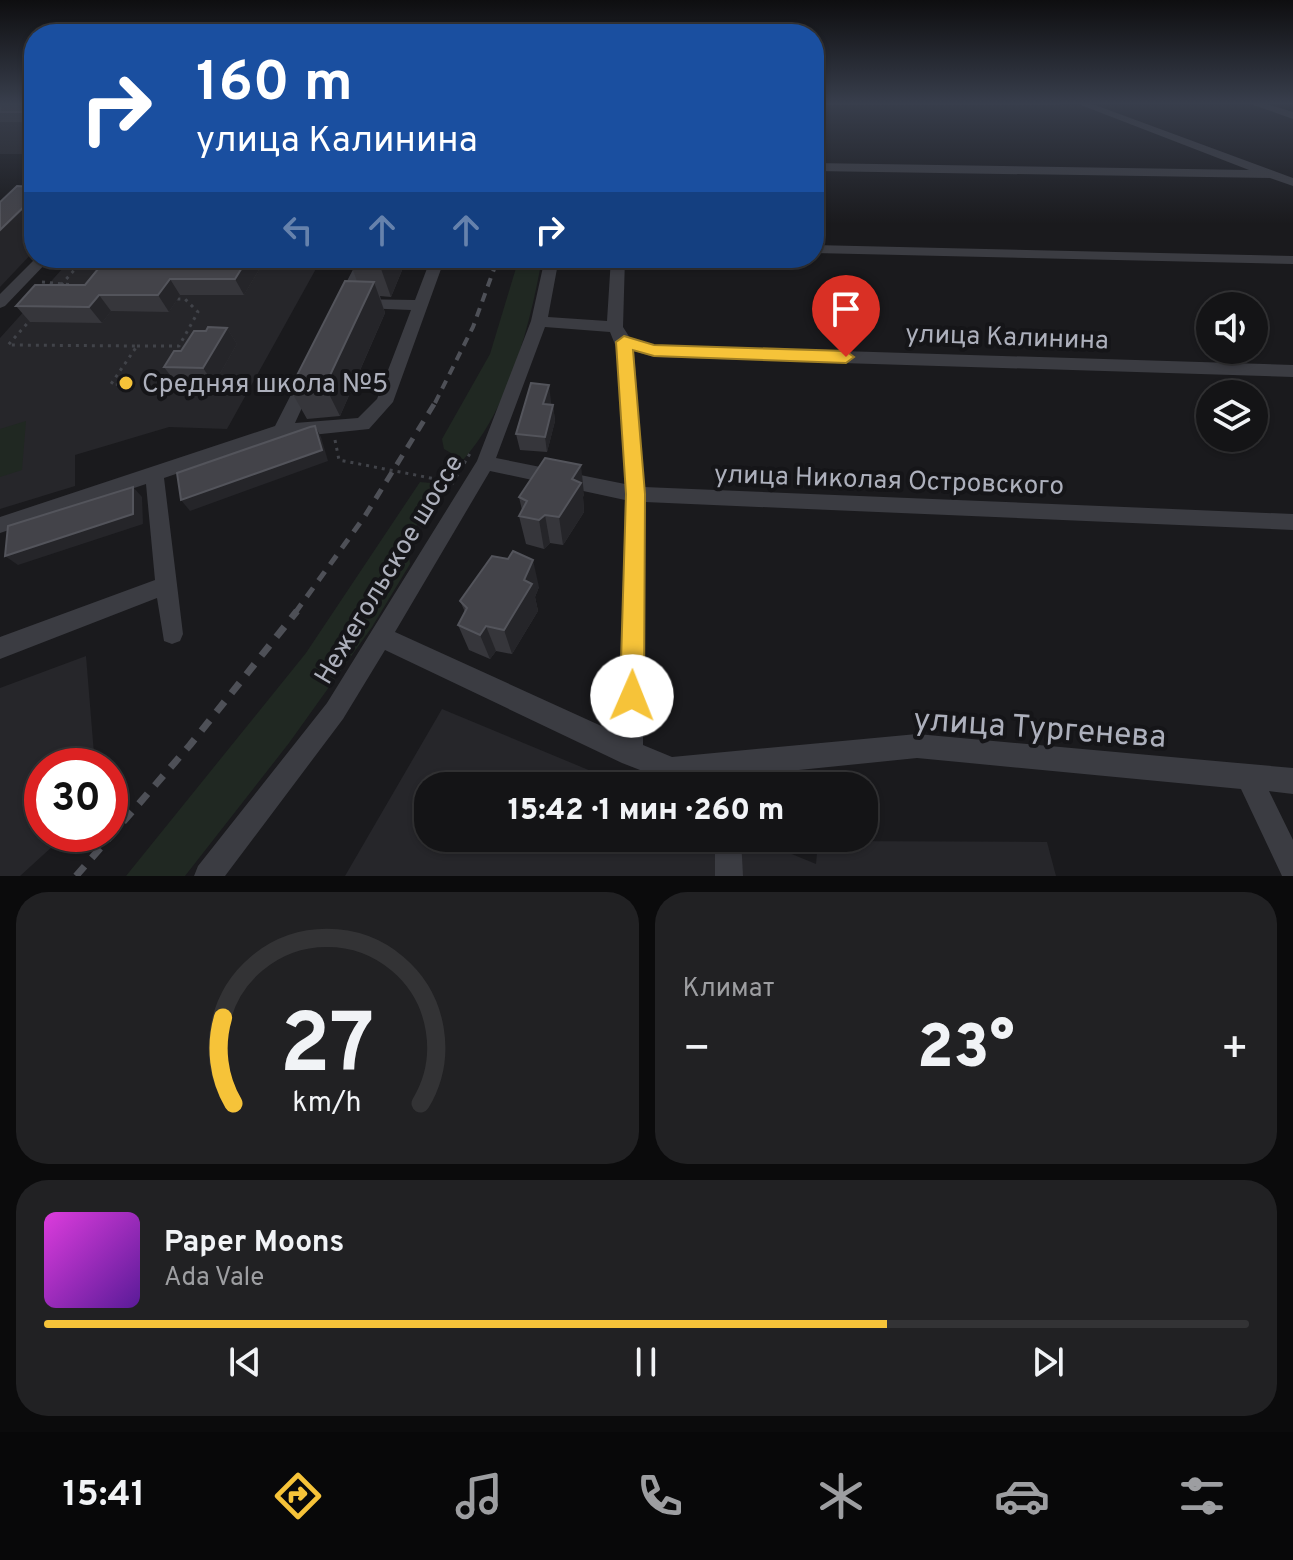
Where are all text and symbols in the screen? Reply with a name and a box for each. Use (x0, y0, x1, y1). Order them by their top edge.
text: 160 m (196, 50, 353, 120)
icon: right (64, 56, 168, 160)
text: улица Калинина (196, 119, 478, 165)
icon: left (276, 208, 320, 252)
icon: ahead (360, 208, 404, 252)
icon: ahead (444, 208, 488, 252)
icon: right (528, 208, 572, 252)
pin (812, 275, 880, 357)
icon: arrive (824, 287, 868, 331)
map controls (1196, 292, 1268, 452)
button: sound (1196, 292, 1268, 364)
street label: улица Калинина (905, 318, 1109, 359)
place label: Средняя школа №5 (142, 369, 388, 402)
marker: Средняя школа №5 (117, 374, 135, 392)
button: layers (1196, 380, 1268, 452)
street label: Нежегольское шоссе (308, 449, 472, 691)
street label: улица Николая Островского (713, 459, 1064, 504)
position arrow (590, 654, 674, 738)
street label: улица Тургенева (912, 701, 1168, 759)
speed limit sign: 30 (24, 748, 128, 852)
text: 15:42 · 1 мин · 260 m (508, 793, 784, 830)
text: Климат (683, 973, 774, 1006)
text: 27 (280, 997, 375, 1102)
text: 23° (917, 1013, 1015, 1089)
text: − (683, 1023, 711, 1079)
text: + (1221, 1023, 1249, 1079)
text: km/h (293, 1086, 362, 1122)
text: Paper Moons (164, 1225, 344, 1262)
text: Ada Vale (164, 1262, 264, 1295)
icon: previous (223, 1340, 267, 1384)
icon: pause (624, 1340, 668, 1384)
icon: next (1026, 1340, 1070, 1384)
icon: directions (270, 1468, 326, 1524)
icon: music (451, 1468, 507, 1524)
icon: phone (632, 1468, 688, 1524)
icon: climate (813, 1468, 869, 1524)
icon: car (994, 1468, 1050, 1524)
icon: filters (1174, 1468, 1230, 1524)
text: 15:41 (62, 1473, 145, 1519)

